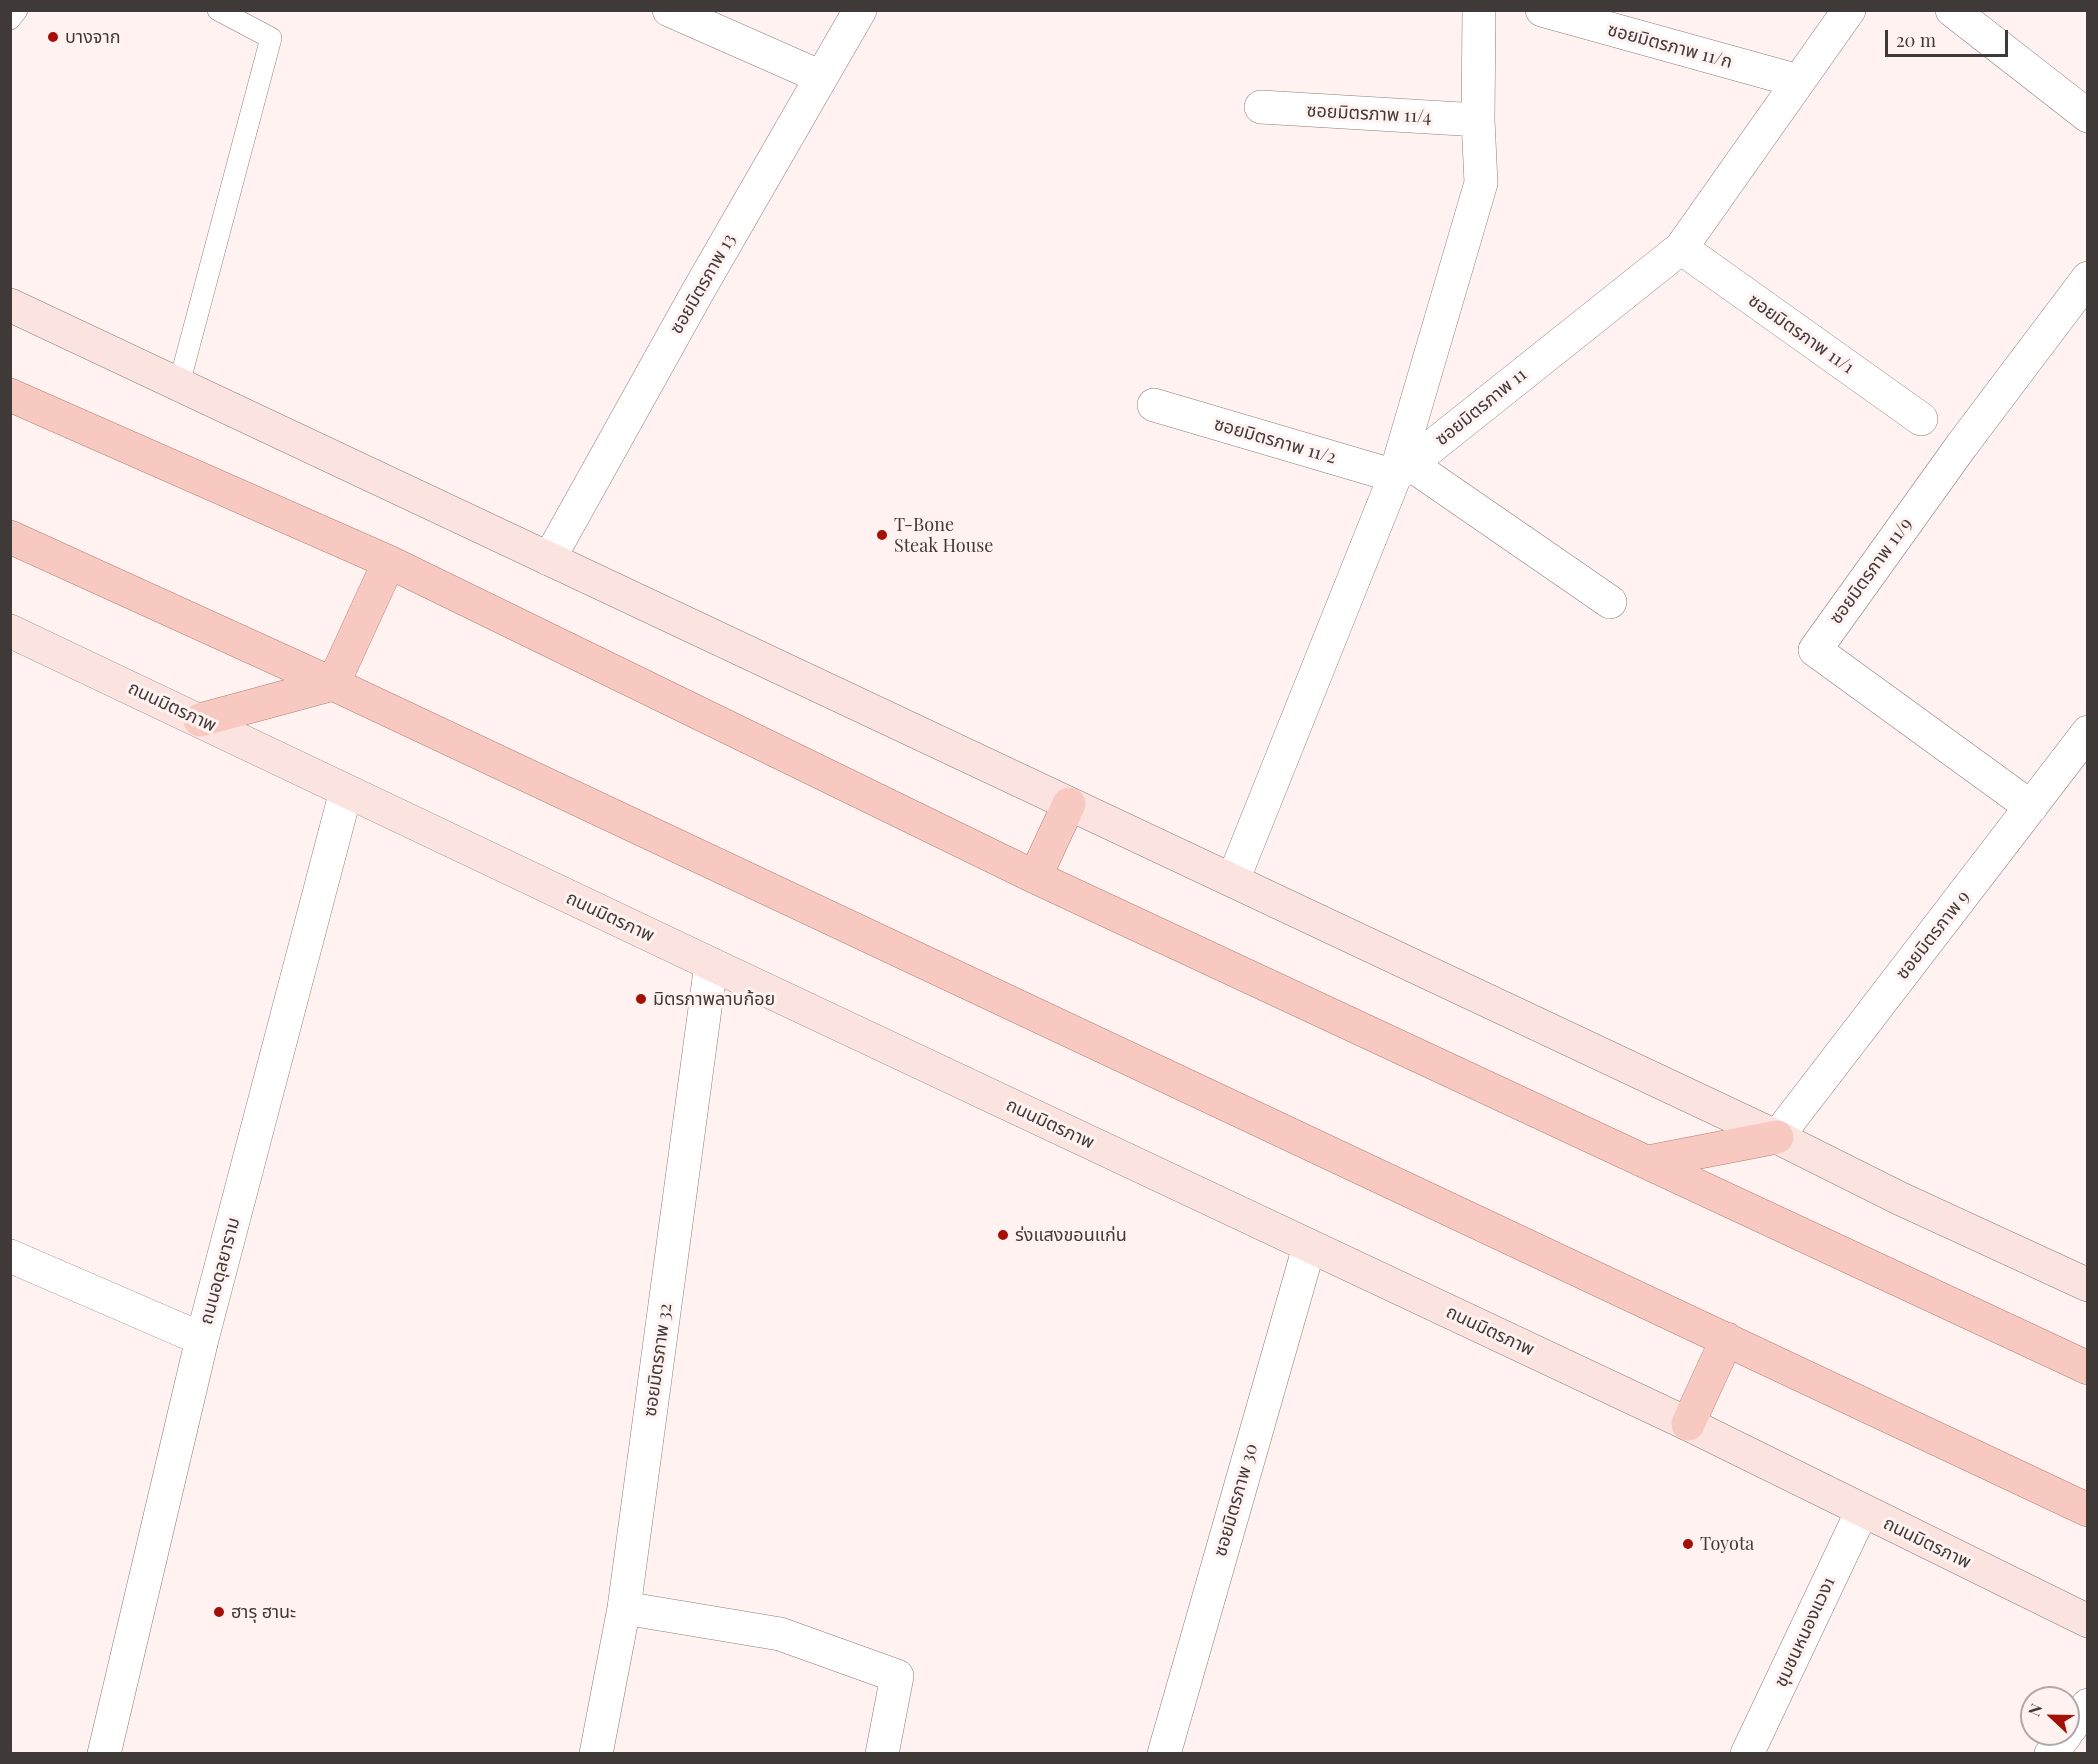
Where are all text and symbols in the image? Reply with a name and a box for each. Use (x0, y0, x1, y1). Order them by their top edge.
scale bar (1888, 18, 2011, 56)
street label: ซอยมิตรภาพ 11/ก (1605, 19, 1735, 73)
place label: บางจาก (65, 26, 121, 48)
text: 20 m (1896, 28, 1936, 52)
marker: บางจาก (46, 30, 60, 44)
street label: ซอยมิตรภาพ 11/4 (1306, 100, 1432, 128)
street label: ซอยมิตรภาพ 13 (666, 230, 740, 338)
street label: ซอยมิตรภาพ 11/1 (1744, 290, 1858, 378)
street label: ซอยมิตรภาพ 11 (1431, 364, 1531, 450)
street label: ซอยมิตรภาพ 11/2 (1212, 413, 1338, 469)
place label: T-Bone Steak House (894, 514, 993, 556)
street label: ซอยมิตรภาพ 11/9 (1825, 514, 1917, 628)
marker: T-Bone Steak House (875, 528, 889, 542)
street label: ถนนมิตรภาพ (124, 677, 220, 737)
street label: ซอยมิตรภาพ 9 (1892, 886, 1974, 984)
street label: ถนนมิตรภาพ (562, 887, 658, 947)
place label: มิตรภาพลาบก้อย (653, 988, 775, 1010)
marker: มิตรภาพลาบก้อย (634, 992, 648, 1006)
street label: ถนนมิตรภาพ (1002, 1094, 1098, 1154)
street label: ถนนอดุลยาราม (195, 1215, 245, 1327)
place label: ร่งแสงขอนแก่น (1015, 1224, 1127, 1246)
marker: ร่งแสงขอนแก่น (996, 1228, 1010, 1242)
street label: ถนนมิตรภาพ (1442, 1301, 1538, 1361)
street label: ซอยมิตรภาพ 32 (639, 1302, 677, 1418)
street label: ซอยมิตรภาพ 30 (1210, 1441, 1262, 1559)
street label: ถนนมิตรภาพ (1880, 1513, 1974, 1573)
place label: Toyota (1700, 1533, 1754, 1555)
marker: Toyota (1681, 1537, 1695, 1551)
street label: ชุมชนหนองแวง1 (1770, 1574, 1840, 1690)
place label: ฮารุ ฮานะ (231, 1601, 296, 1623)
marker: ฮารุ ฮานะ (212, 1605, 226, 1619)
north arrow (2020, 1686, 2080, 1746)
text: N (2023, 1701, 2047, 1719)

